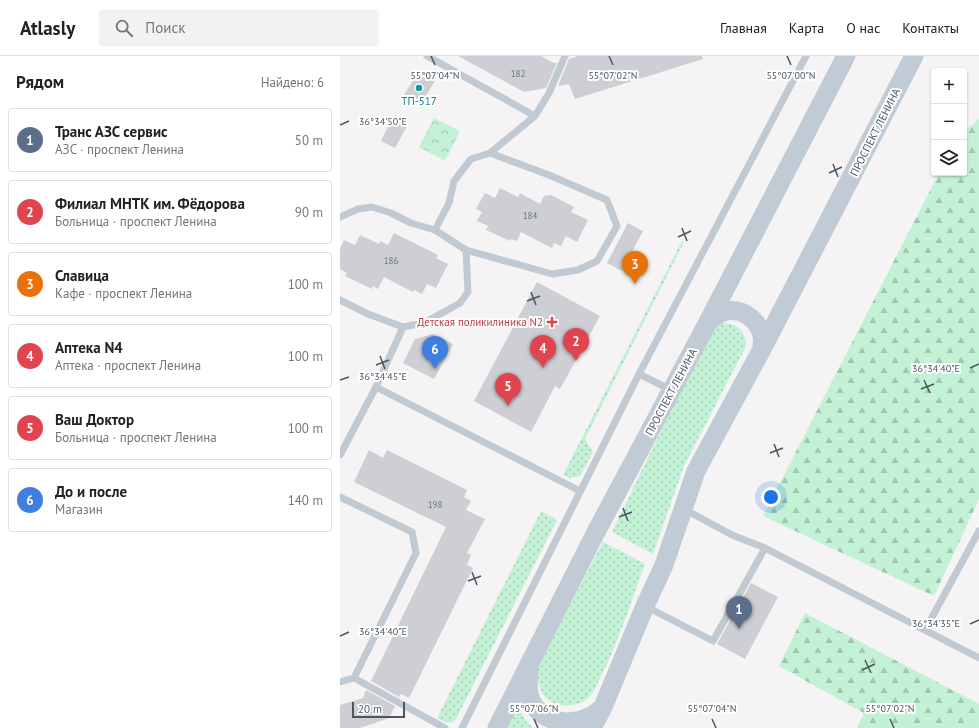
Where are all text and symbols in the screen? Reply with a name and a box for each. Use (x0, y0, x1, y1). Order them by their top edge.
search box (99, 10, 379, 46)
text: Atlasly (20, 16, 75, 40)
icon: search (113, 17, 135, 39)
text: Поиск (145, 18, 185, 37)
text: Главная (720, 19, 767, 37)
text: Карта (789, 19, 824, 37)
text: О нас (846, 19, 880, 37)
text: Контакты (902, 19, 959, 37)
house number: 182 (511, 68, 525, 79)
map controls (931, 68, 967, 176)
button: + (931, 68, 967, 104)
text: 55°07'04"N (410, 69, 460, 82)
text: 55°07'02"N (588, 69, 638, 82)
text: 55°07'00"N (766, 69, 816, 82)
text: Рядом (16, 71, 64, 93)
text: Найдено: 6 (261, 74, 324, 91)
marker: ТП-517 (414, 83, 424, 93)
street label: ПРОСПЕКТ ЛЕНИНА (847, 85, 903, 178)
place label: ТП-517 (401, 94, 437, 108)
button: − (931, 104, 967, 140)
text: 36°34'50"E (359, 115, 407, 128)
text: Транс АЗС сервис (55, 122, 168, 141)
text: 1 (26, 132, 34, 149)
text: 50 m (295, 132, 323, 149)
button: layers (931, 140, 967, 176)
text: АЗС · проспект Ленина (55, 141, 184, 158)
text: Филиал МНТК им. Фёдорова (55, 194, 245, 213)
text: 2 (26, 204, 34, 221)
text: 90 m (295, 204, 323, 221)
house number: 184 (523, 210, 537, 221)
text: Больница · проспект Ленина (55, 213, 217, 230)
pin: 3 (622, 251, 648, 284)
house number: 186 (384, 255, 398, 266)
text: Славица (55, 266, 109, 285)
text: 3 (26, 276, 34, 293)
text: 100 m (288, 276, 323, 293)
text: Кафе · проспект Ленина (55, 285, 192, 302)
place label: Детская поликилиника N2 (417, 315, 543, 329)
marker: Детская поликилиника N2 (546, 316, 558, 328)
pin: 2 (563, 328, 589, 361)
pin: 4 (530, 335, 556, 368)
pin: 6 (422, 336, 448, 369)
text: Аптека N4 (55, 338, 123, 357)
street label: ПРОСПЕКТ ЛЕНИНА (642, 346, 700, 438)
text: 4 (26, 348, 34, 365)
text: 100 m (288, 348, 323, 365)
text: Аптека · проспект Ленина (55, 357, 201, 374)
text: 36°34'40"E (912, 362, 960, 375)
text: 36°34'45"E (359, 370, 407, 383)
pin: 5 (495, 373, 521, 406)
text: Ваш Доктор (55, 410, 134, 429)
text: 5 (26, 420, 34, 437)
text: 100 m (288, 420, 323, 437)
text: Больница · проспект Ленина (55, 429, 217, 446)
text: До и после (55, 482, 127, 501)
your location (761, 487, 781, 507)
text: 6 (26, 492, 34, 509)
text: 140 m (288, 492, 323, 509)
house number: 198 (428, 499, 442, 510)
text: Магазин (55, 501, 103, 518)
pin: 1 (726, 596, 752, 629)
text: 36°34'35"E (912, 617, 960, 630)
text: 36°34'40"E (359, 625, 407, 638)
scale bar (352, 700, 405, 719)
text: 20 m (358, 702, 382, 716)
text: 55°07'06"N (509, 702, 559, 715)
text: 55°07'04"N (687, 702, 737, 715)
text: 55°07'02"N (865, 702, 915, 715)

